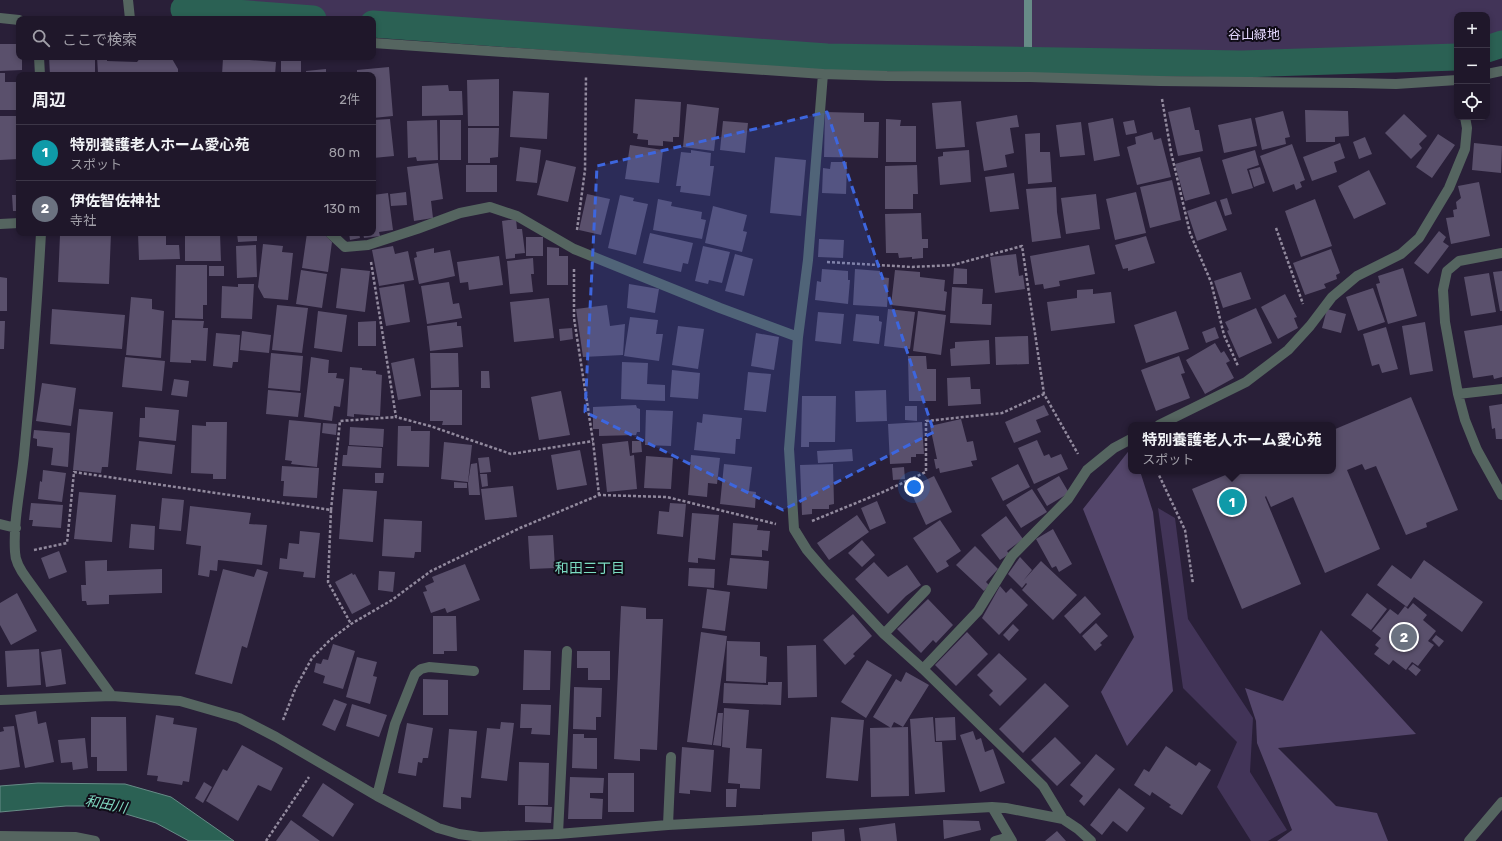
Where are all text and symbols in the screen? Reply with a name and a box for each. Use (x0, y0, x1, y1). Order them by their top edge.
map controls (1454, 12, 1490, 120)
button: + (1454, 12, 1490, 48)
search box (16, 16, 376, 60)
icon: search (30, 27, 52, 49)
park label: 谷山緑地 (1228, 27, 1280, 42)
text: ここで検索 (62, 31, 137, 49)
button: − (1454, 48, 1490, 84)
button: locate (1454, 84, 1490, 120)
text: 周辺 (32, 90, 66, 110)
text: 2件 (339, 92, 360, 107)
text: 特別養護老人ホーム愛心苑 (70, 136, 250, 154)
text: 1 (42, 145, 48, 160)
text: 80 m (329, 145, 360, 160)
text: スポット (70, 157, 122, 172)
text: 伊佐智佐神社 (70, 192, 160, 210)
text: 2 (41, 201, 49, 216)
text: 130 m (324, 201, 360, 216)
text: 寺社 (70, 213, 96, 228)
popup (1128, 422, 1336, 474)
text: 特別養護老人ホーム愛心苑 (1142, 431, 1322, 449)
text: スポット (1142, 452, 1194, 467)
your location (904, 477, 924, 497)
pin: 1 (1219, 487, 1245, 517)
district label: 和田三丁目 (555, 560, 625, 577)
pin: 2 (1391, 622, 1417, 652)
water label: 和田川 (84, 792, 130, 817)

